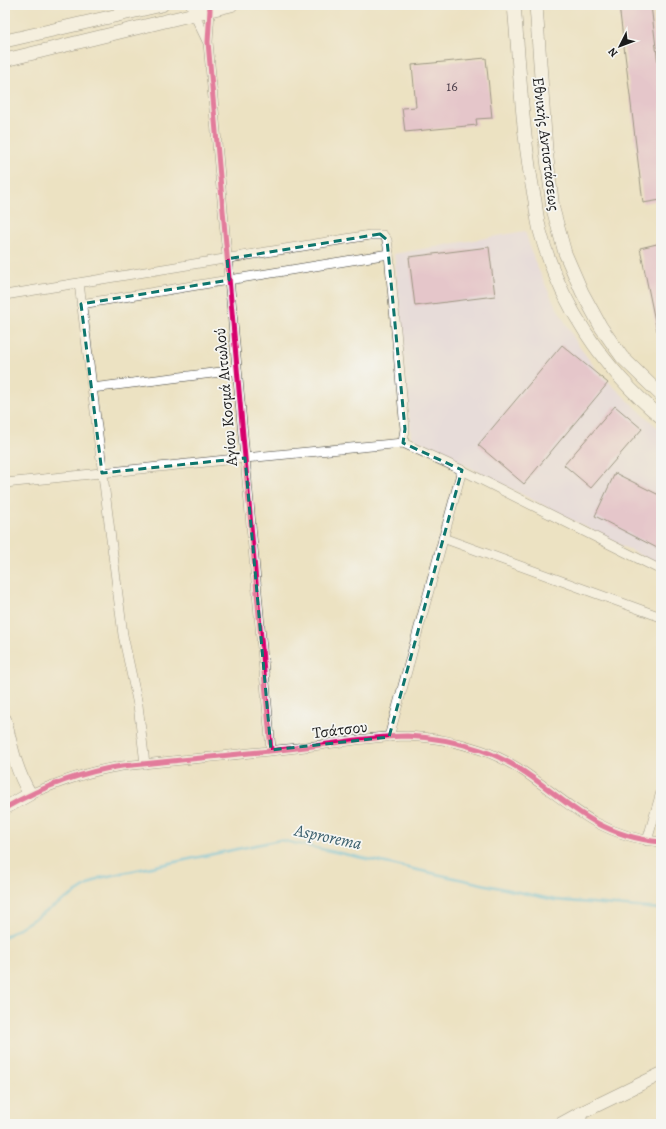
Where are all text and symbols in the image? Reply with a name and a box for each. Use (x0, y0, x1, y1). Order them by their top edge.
north arrow (600, 26, 640, 66)
text: N (605, 44, 621, 60)
street label: Εθνικής Αντιστάσεως (527, 76, 565, 212)
house number: 16 (446, 77, 458, 96)
street label: Αγίου Κοσμά Αιτωλού (209, 327, 243, 468)
street label: Τσάτσου (311, 716, 369, 744)
water label: Asprorema (291, 818, 364, 855)

